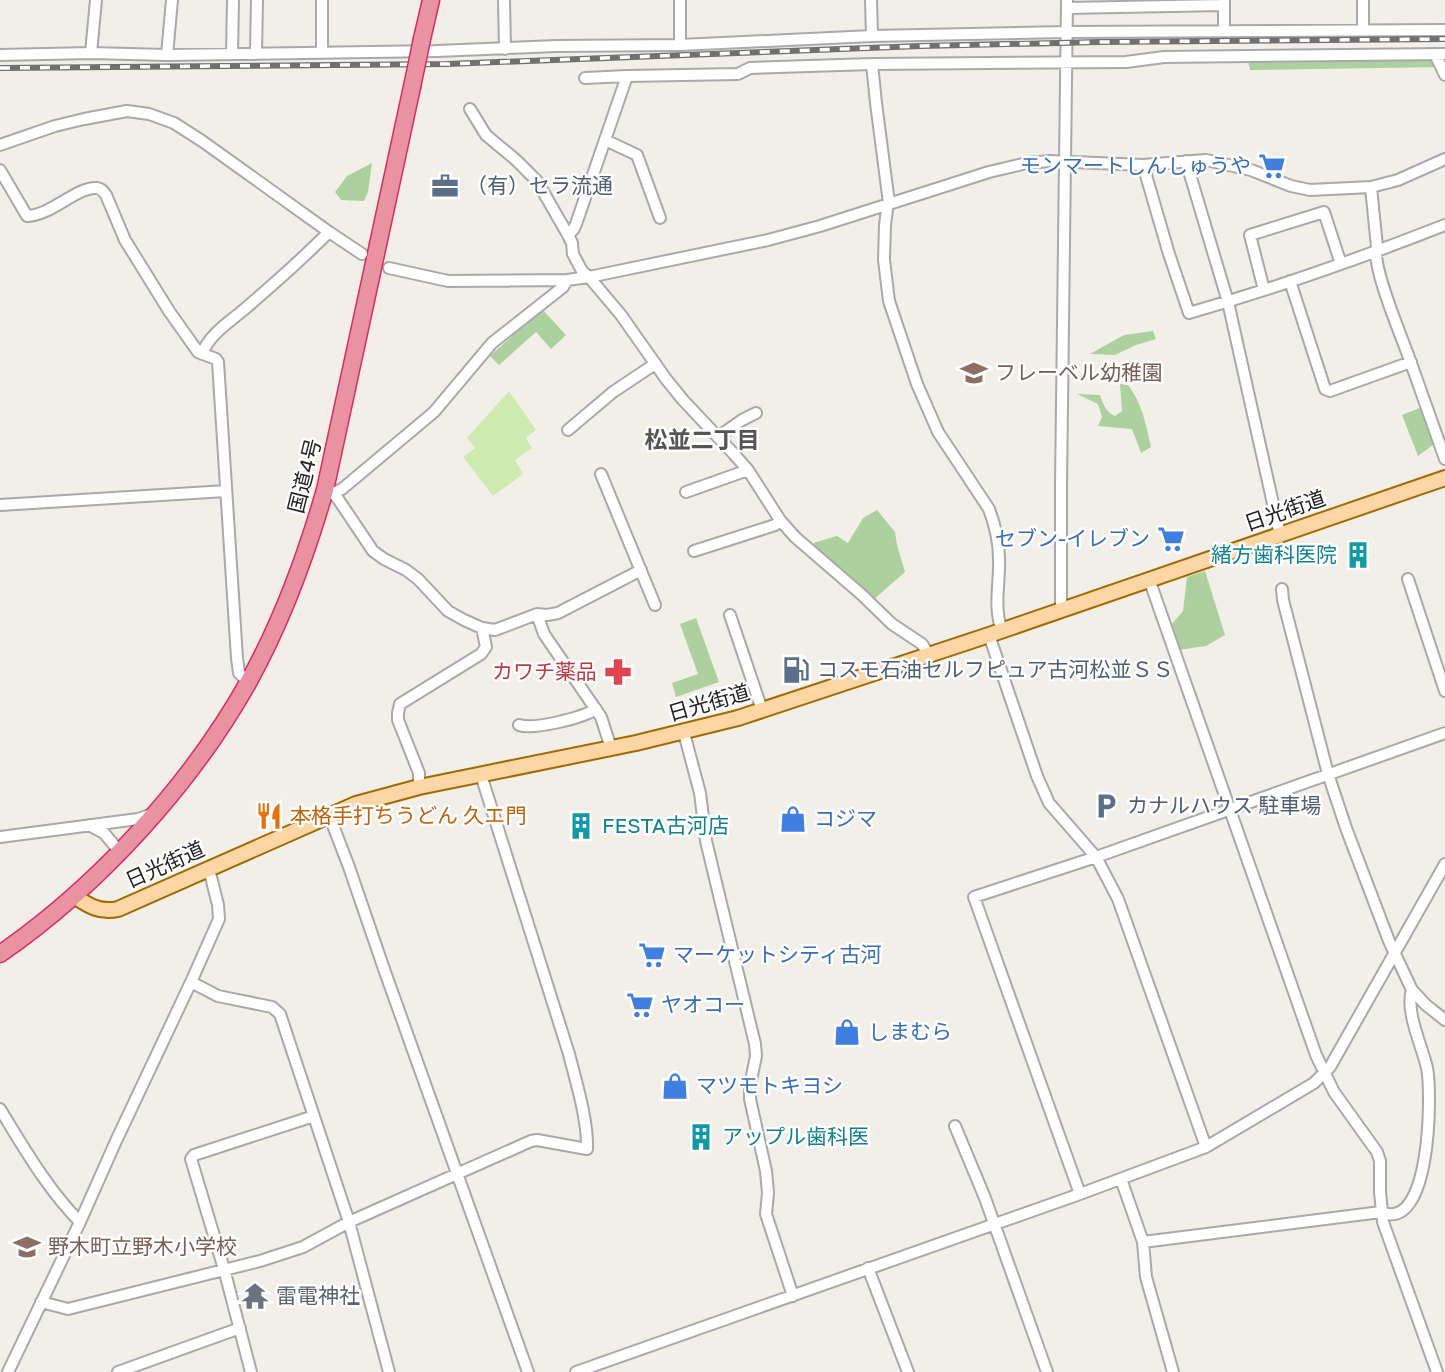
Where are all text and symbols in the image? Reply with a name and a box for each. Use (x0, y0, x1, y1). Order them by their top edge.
supermarket icon: モンマートしんしゅうや (1257, 151, 1287, 181)
place label: モンマートしんしゅうや (1020, 152, 1251, 178)
office icon: （有）セラ流通 (430, 171, 460, 201)
place label: （有）セラ流通 (466, 172, 613, 198)
school or university icon: フレーベル幼稚園 (959, 358, 989, 388)
place label: フレーベル幼稚園 (995, 359, 1163, 385)
district label: 松並二丁目 (645, 425, 760, 453)
street label: 国道4号 (282, 436, 326, 516)
street label: 日光街道 (1241, 484, 1329, 536)
supermarket icon: セブン-イレブン (1156, 524, 1186, 554)
place label: セブン-イレブン (995, 525, 1150, 551)
building icon: 緒方歯科医院 (1343, 540, 1373, 570)
place label: 緒方歯科医院 (1211, 541, 1337, 567)
fuel station icon: コスモ石油セルフピュア古河松並ＳＳ (781, 655, 811, 685)
place label: コスモ石油セルフピュア古河松並ＳＳ (817, 656, 1174, 682)
pharmacy icon: カワチ薬品 (603, 657, 633, 687)
place label: カワチ薬品 (492, 658, 597, 684)
street label: 日光街道 (665, 678, 753, 726)
parking icon: カナルハウス 駐車場 (1091, 791, 1121, 821)
place label: カナルハウス 駐車場 (1127, 792, 1321, 818)
restaurant icon: 本格手打ちうどん 久エ門 (254, 801, 284, 831)
place label: 本格手打ちうどん 久エ門 (290, 802, 526, 828)
shop icon: コジマ (778, 804, 808, 834)
place label: コジマ (814, 805, 877, 831)
building icon: FESTA古河店 (566, 811, 596, 841)
place label: FESTA古河店 (602, 812, 729, 838)
street label: 日光街道 (121, 835, 208, 893)
supermarket icon: マーケットシティ古河 (637, 940, 667, 970)
place label: マーケットシティ古河 (673, 941, 882, 967)
supermarket icon: ヤオコー (625, 990, 655, 1020)
place label: ヤオコー (661, 991, 745, 1017)
shop icon: しまむら (832, 1017, 862, 1047)
place label: しまむら (868, 1018, 952, 1044)
shop icon: マツモトキヨシ (660, 1071, 690, 1101)
place label: マツモトキヨシ (696, 1072, 843, 1098)
building icon: アップル歯科医 (686, 1122, 716, 1152)
place label: アップル歯科医 (722, 1123, 869, 1149)
school or university icon: 野木町立野木小学校 (12, 1232, 42, 1262)
place label: 野木町立野木小学校 (48, 1233, 237, 1259)
temple icon: 雷電神社 (240, 1281, 270, 1311)
place label: 雷電神社 (276, 1282, 360, 1308)

